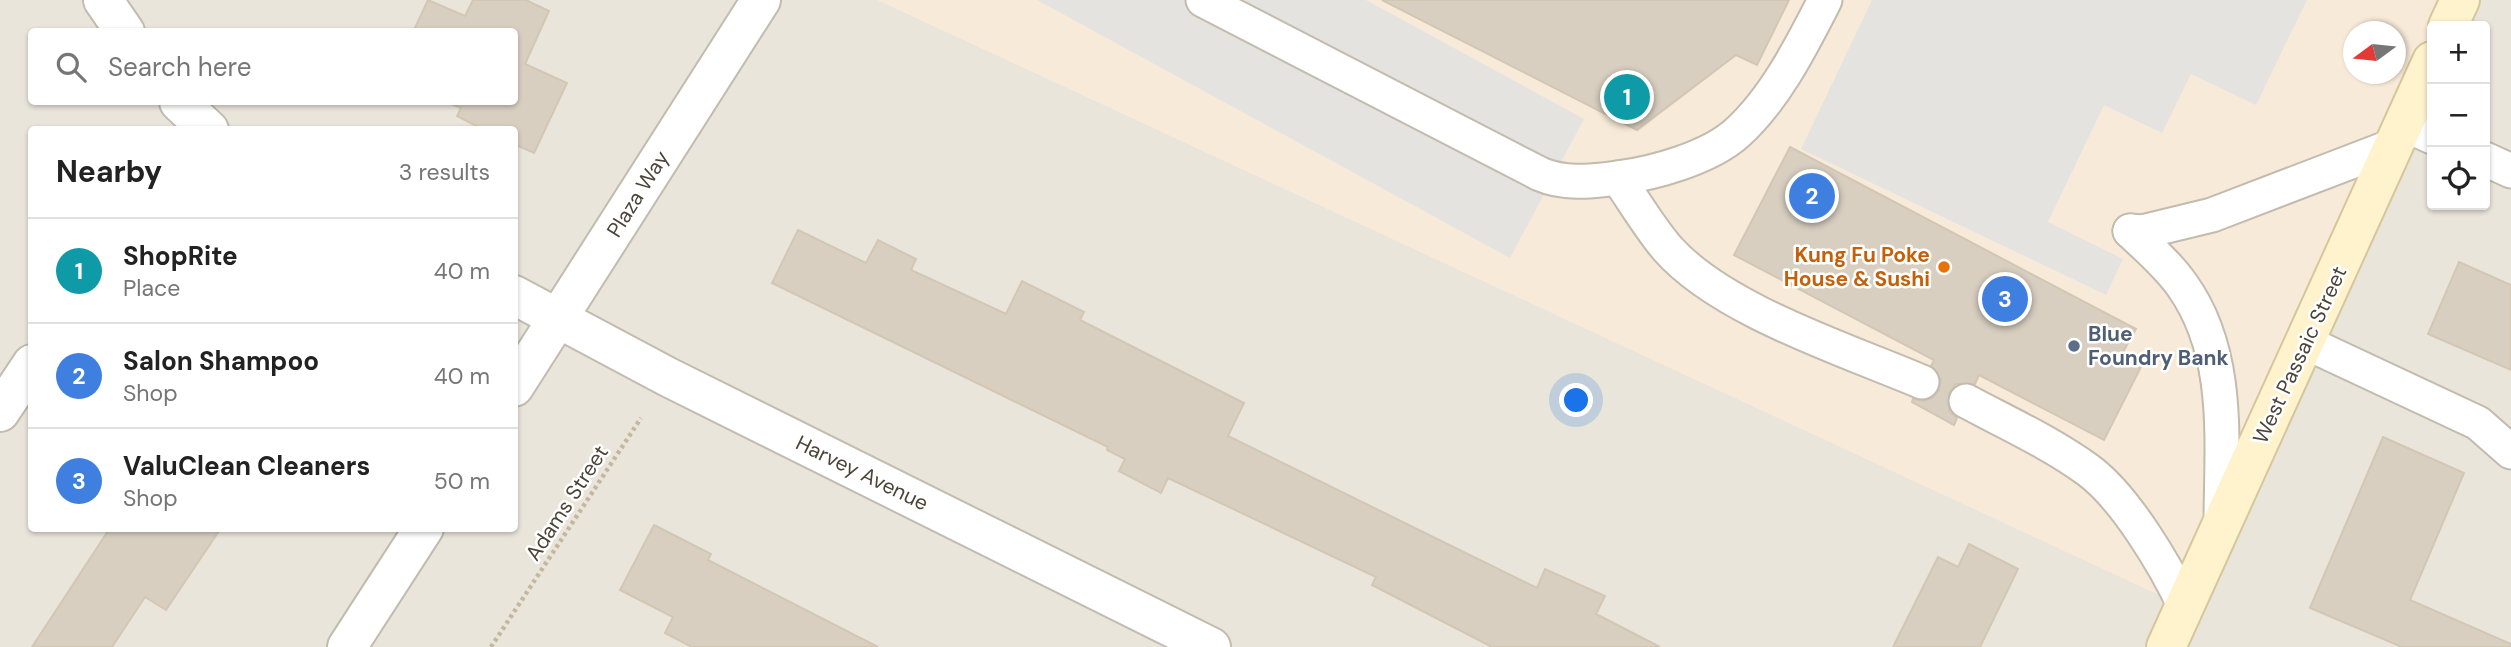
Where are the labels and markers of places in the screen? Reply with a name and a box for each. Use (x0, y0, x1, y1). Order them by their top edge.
pin: 1 (1604, 71, 1650, 123)
pin: 2 (1789, 170, 1835, 222)
place label: Kung Fu Poke House & Sushi (1784, 241, 1930, 293)
marker: Kung Fu Poke House & Sushi (1936, 259, 1952, 275)
pin: 3 (1982, 273, 2028, 325)
place label: Blue Foundry Bank (2088, 320, 2229, 372)
marker: Blue Foundry Bank (2066, 338, 2082, 354)

